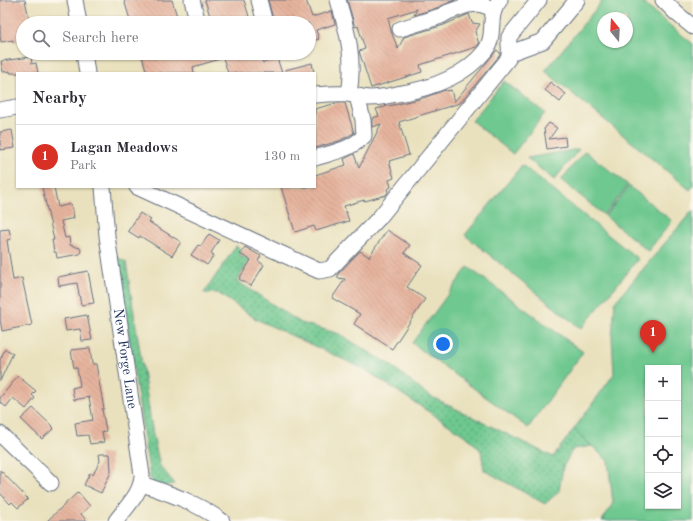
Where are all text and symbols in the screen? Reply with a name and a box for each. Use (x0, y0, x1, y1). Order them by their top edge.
north arrow (597, 12, 633, 48)
search box (16, 16, 316, 60)
icon: search (30, 27, 52, 49)
text: Search here (62, 31, 139, 46)
text: Nearby (32, 90, 87, 107)
text: Lagan Meadows (70, 141, 178, 156)
text: 1 (41, 150, 49, 163)
text: 130 m (263, 150, 300, 163)
text: Park (70, 159, 97, 172)
street label: New Forge Lane (111, 307, 139, 410)
pin: 1 (640, 320, 666, 353)
your location (433, 334, 453, 354)
map controls (645, 365, 681, 509)
button: + (645, 365, 681, 401)
button: − (645, 401, 681, 437)
button: locate (645, 437, 681, 473)
button: layers (645, 473, 681, 509)

